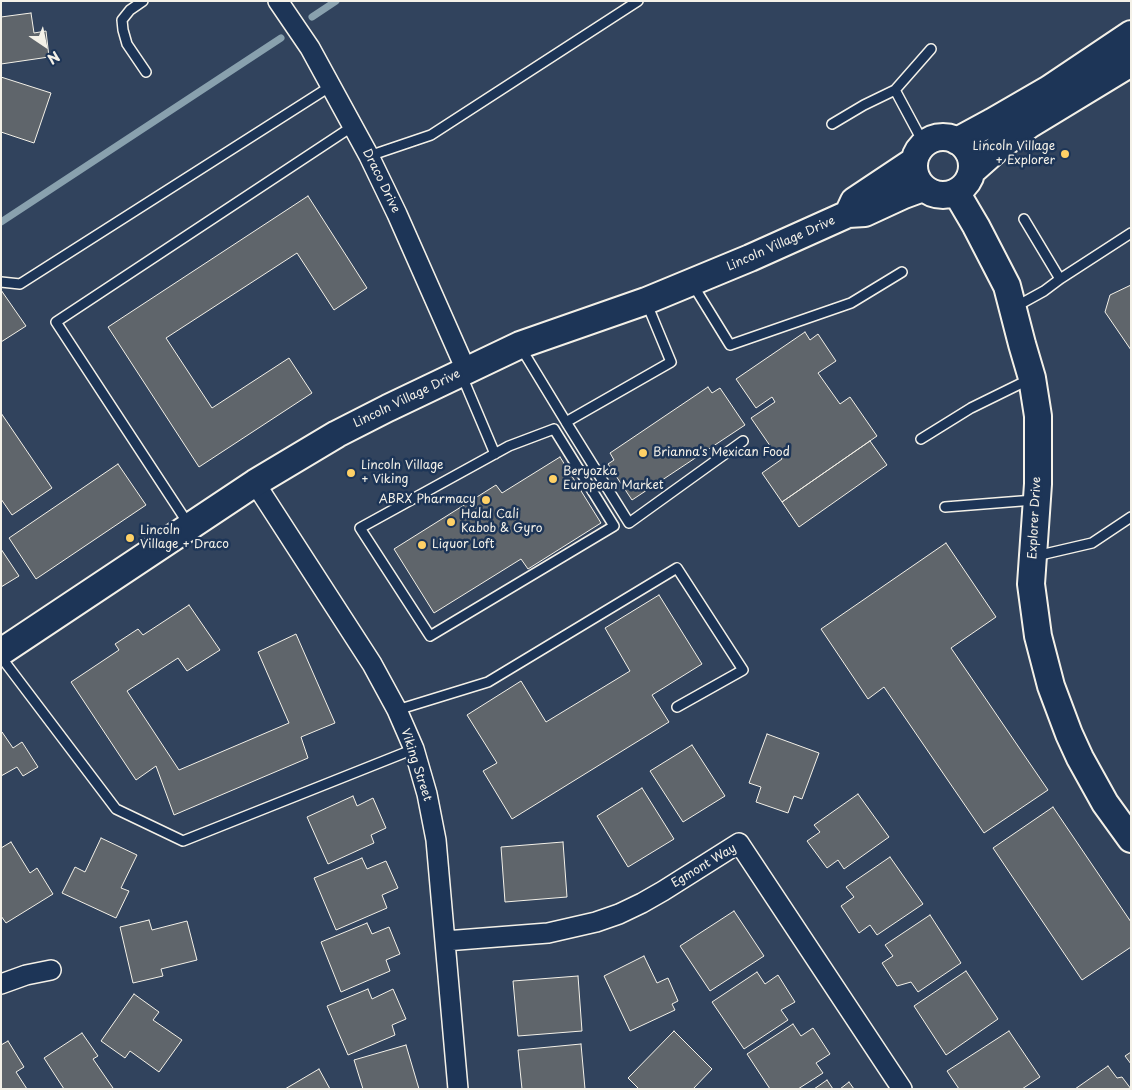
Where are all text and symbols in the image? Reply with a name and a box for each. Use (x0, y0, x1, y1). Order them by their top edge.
north arrow (20, 20, 70, 70)
text: N (43, 46, 64, 70)
place label: Lincoln Village + Explorer (973, 140, 1055, 168)
street label: Draco Drive (359, 147, 403, 215)
marker: Lincoln Village + Explorer (1059, 148, 1071, 160)
street label: Lincoln Village Drive (725, 214, 837, 274)
street label: Lincoln Village Drive (351, 367, 463, 431)
place label: Brianna's Mexican Food (653, 446, 790, 460)
marker: Brianna's Mexican Food (637, 447, 649, 459)
place label: Lincoln Village + Viking (361, 459, 443, 487)
place label: Beryozka European Market (563, 465, 664, 493)
marker: Lincoln Village + Viking (345, 467, 357, 479)
marker: Beryozka European Market (547, 473, 559, 485)
street label: Explorer Drive (1026, 476, 1044, 560)
place label: ABRX Pharmacy (379, 493, 476, 507)
marker: ABRX Pharmacy (480, 494, 492, 506)
place label: Halal Cali Kabob & Gyro (461, 508, 543, 536)
marker: Halal Cali Kabob & Gyro (445, 516, 457, 528)
place label: Lincoln Village + Draco (140, 524, 229, 552)
marker: Lincoln Village + Draco (124, 532, 136, 544)
place label: Liquor Loft (432, 538, 494, 552)
marker: Liquor Loft (416, 539, 428, 551)
street label: Viking Street (397, 727, 435, 803)
street label: Egmont Way (669, 841, 739, 891)

